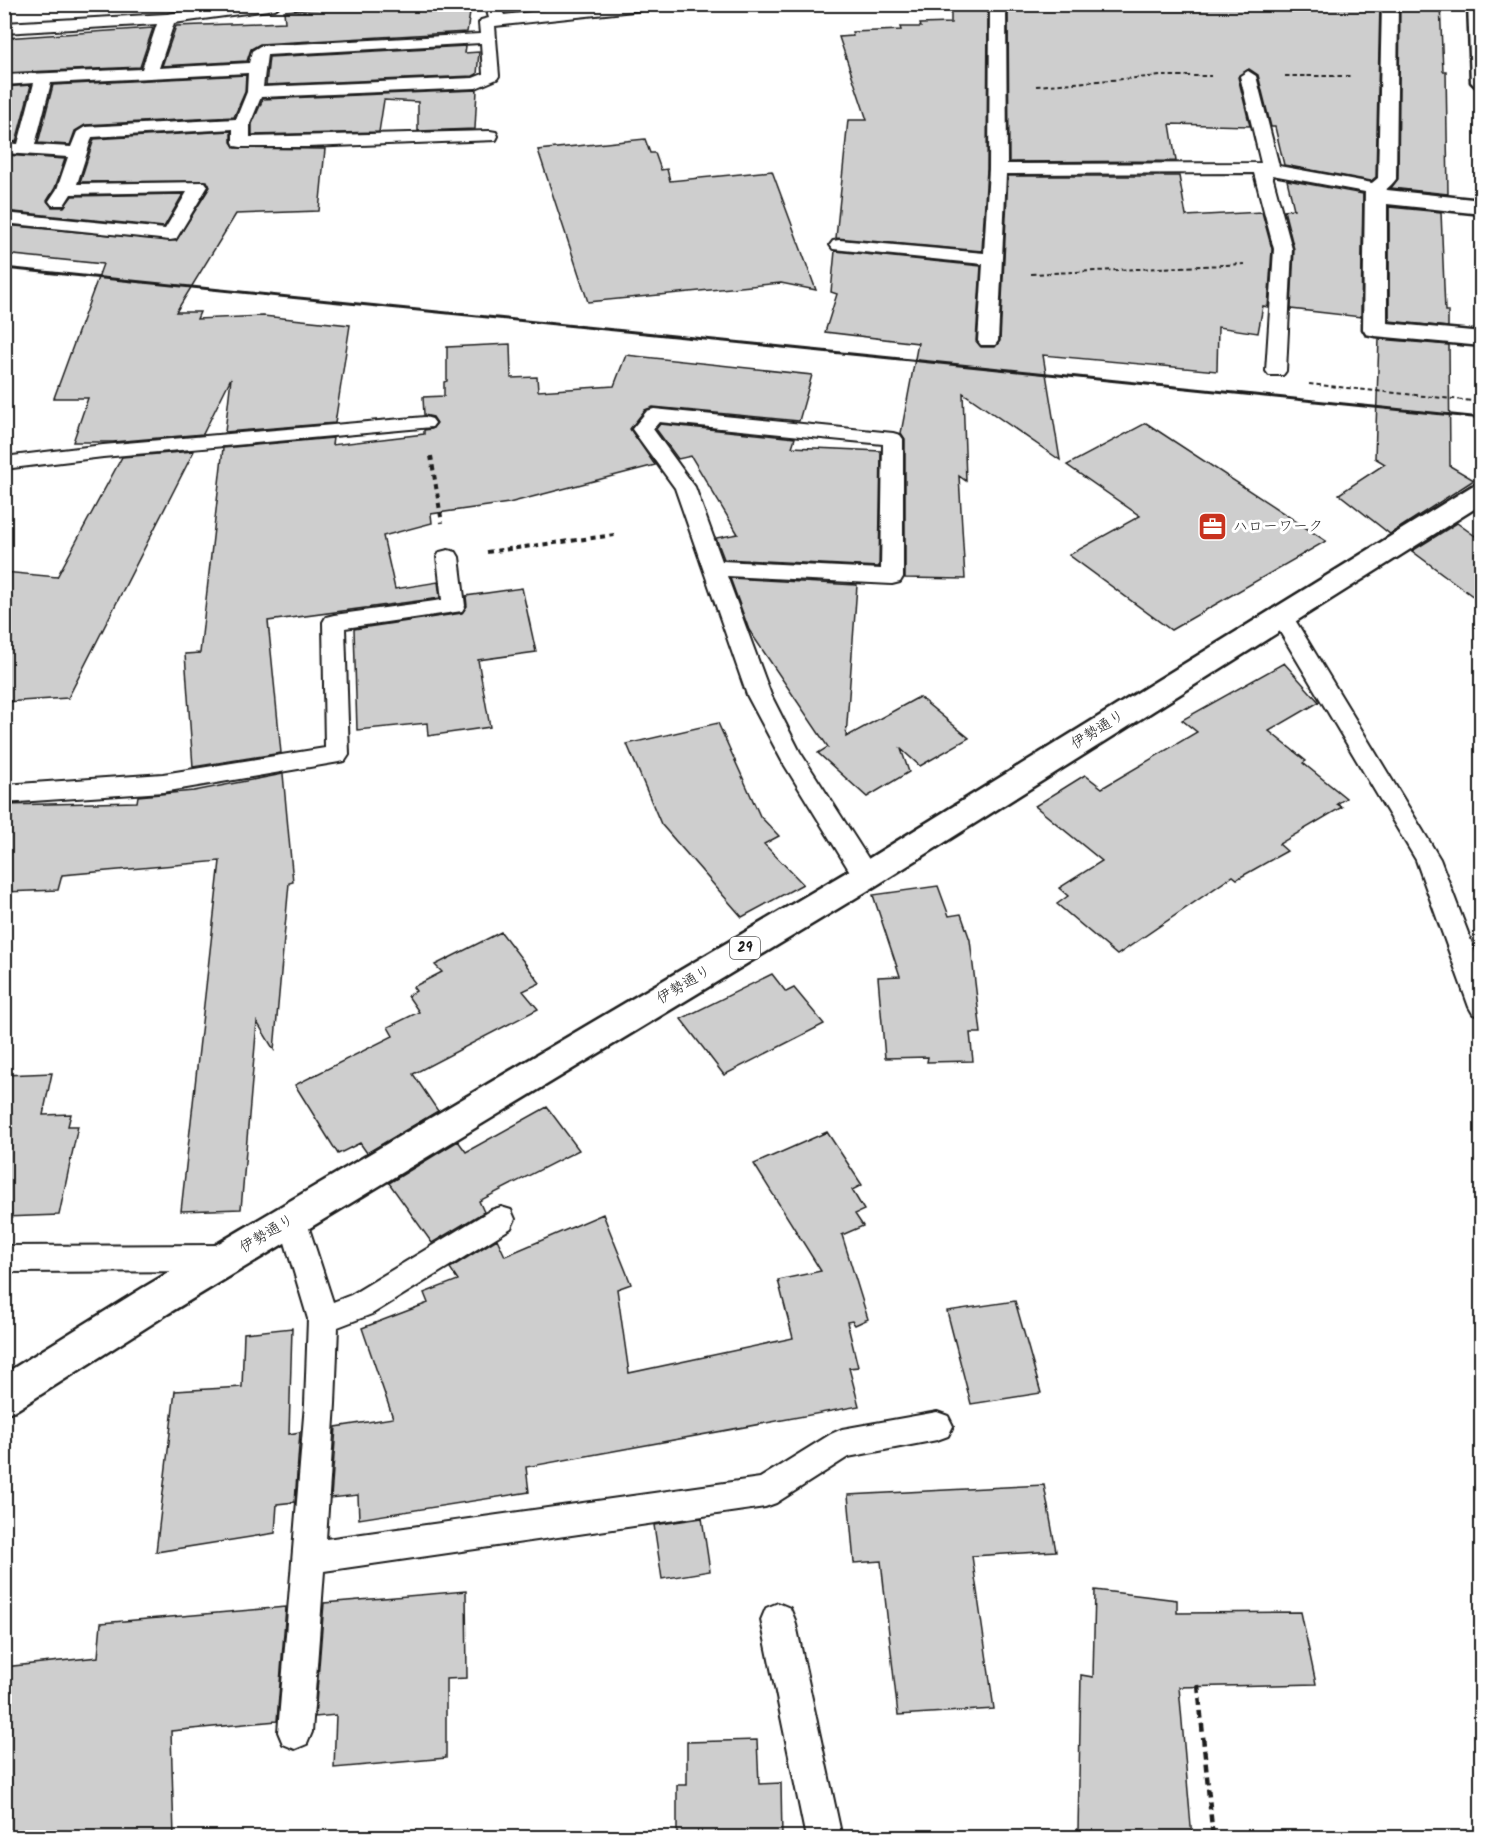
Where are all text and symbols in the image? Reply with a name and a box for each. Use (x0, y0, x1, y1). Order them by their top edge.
office icon: ハローワーク (1196, 511, 1228, 543)
place label: ハローワーク (1233, 515, 1323, 539)
street label: 伊勢通り (1066, 704, 1130, 756)
road number: 29 (730, 937, 760, 959)
street label: 伊勢通り (652, 959, 716, 1011)
street label: 伊勢通り (235, 1208, 299, 1260)

